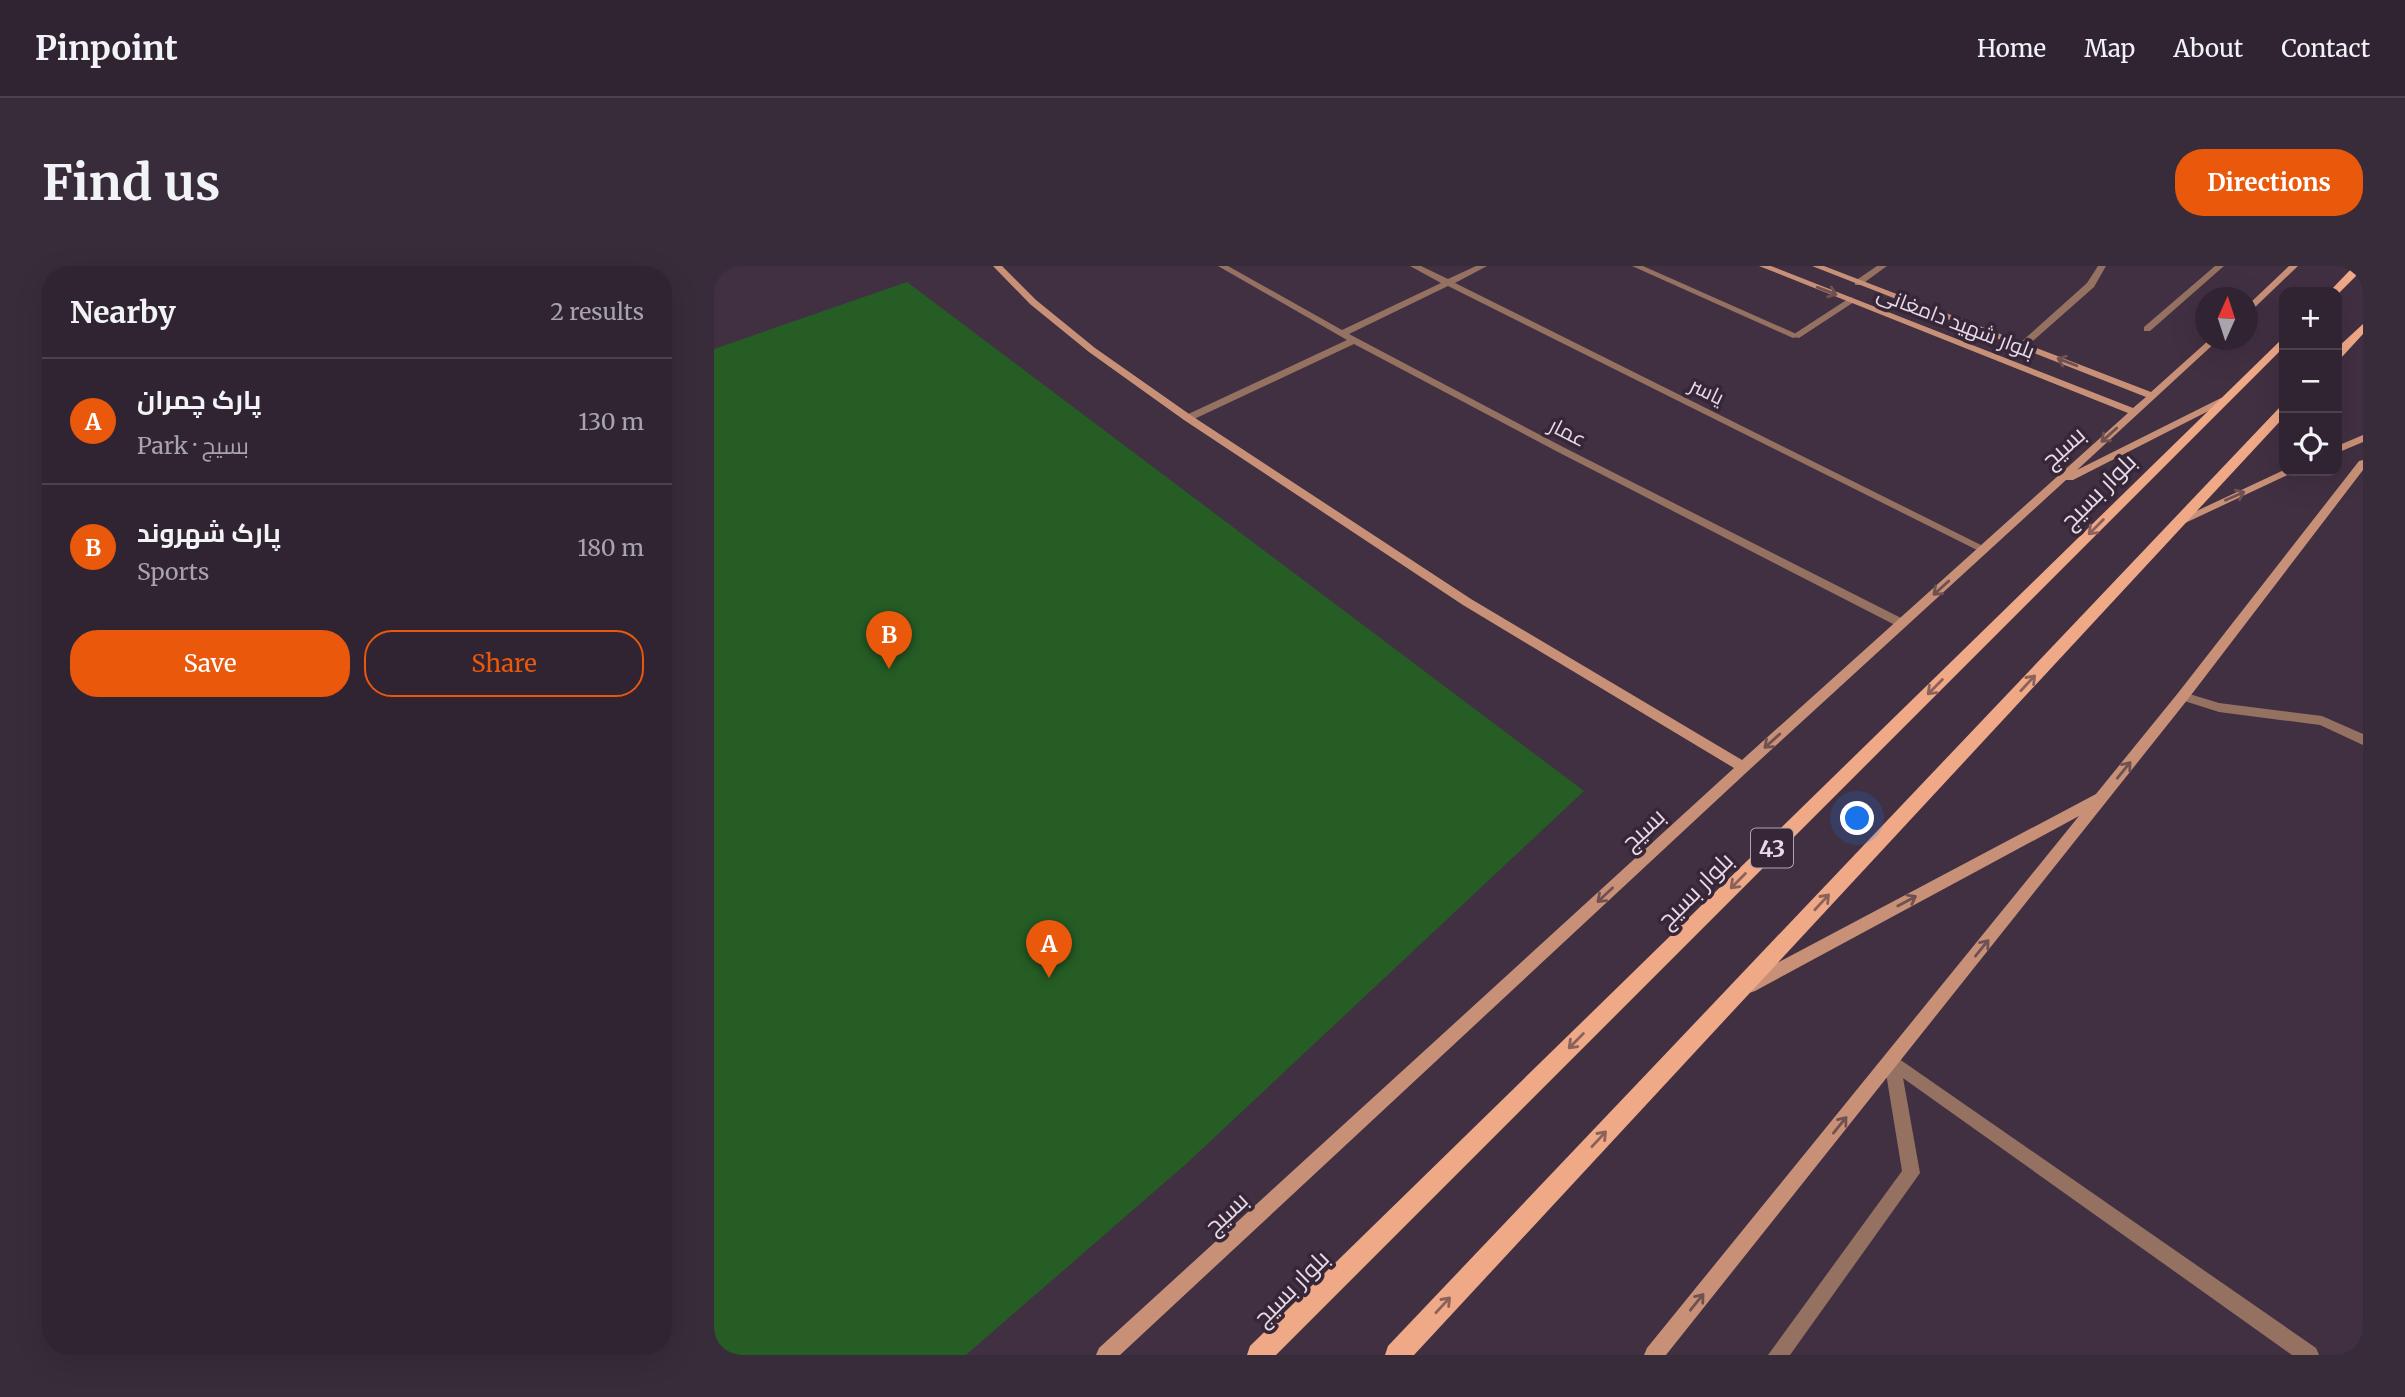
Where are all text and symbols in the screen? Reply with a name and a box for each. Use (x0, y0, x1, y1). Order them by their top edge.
text: Pinpoint (35, 28, 178, 69)
text: Home (1977, 33, 2046, 64)
text: Map (2084, 33, 2135, 64)
text: About (2173, 33, 2243, 64)
text: Contact (2281, 33, 2370, 64)
button: Directions (2175, 149, 2363, 216)
text: Find us (42, 152, 220, 213)
street label: بلوار شهید دامغانی (1873, 279, 2039, 365)
one-way arrow (1815, 285, 1837, 298)
north arrow (2195, 287, 2258, 350)
map controls (2279, 287, 2342, 476)
button: + (2279, 287, 2342, 350)
text: Nearby (70, 293, 176, 331)
text: 2 results (550, 297, 644, 326)
button: − (2279, 350, 2342, 413)
one-way arrow (2056, 355, 2078, 367)
street label: یاسر (1684, 371, 1729, 411)
text: پارک چمران (137, 383, 261, 416)
text: A (85, 407, 101, 436)
text: 130 m (578, 407, 644, 436)
street label: عمار (1544, 411, 1591, 453)
button: locate (2279, 413, 2342, 476)
street label: بسیج (2034, 419, 2092, 476)
one-way arrow (2101, 427, 2119, 443)
text: Park · بسیج (137, 431, 249, 460)
street label: بلوار بسیج (2053, 446, 2143, 536)
one-way arrow (2224, 489, 2245, 502)
text: پارک شهروند (137, 516, 281, 549)
one-way arrow (2088, 518, 2105, 535)
text: B (85, 533, 101, 562)
text: 180 m (578, 533, 644, 562)
text: Sports (137, 557, 209, 586)
one-way arrow (1933, 579, 1950, 596)
pin: B (866, 611, 912, 669)
button: Save (70, 630, 350, 697)
button: Share (364, 630, 644, 697)
one-way arrow (2020, 674, 2036, 692)
one-way arrow (1926, 678, 1943, 695)
one-way arrow (1764, 732, 1781, 749)
one-way arrow (2117, 761, 2132, 780)
street label: بسیج (1614, 801, 1672, 858)
your location (1840, 801, 1874, 835)
road number: 43 (1751, 828, 1793, 868)
street label: بلوار بسیج (1650, 845, 1740, 935)
one-way arrow (1730, 873, 1747, 890)
one-way arrow (1597, 886, 1614, 903)
one-way arrow (1814, 893, 1830, 911)
one-way arrow (1896, 894, 1916, 908)
pin: A (1026, 920, 1072, 978)
one-way arrow (1974, 939, 1990, 957)
one-way arrow (1568, 1033, 1585, 1050)
one-way arrow (1832, 1117, 1847, 1135)
one-way arrow (1591, 1131, 1608, 1148)
street label: بسیج (1197, 1185, 1255, 1242)
street label: بلوار بسیج (1246, 1243, 1336, 1333)
one-way arrow (1689, 1293, 1704, 1311)
one-way arrow (1435, 1297, 1452, 1314)

